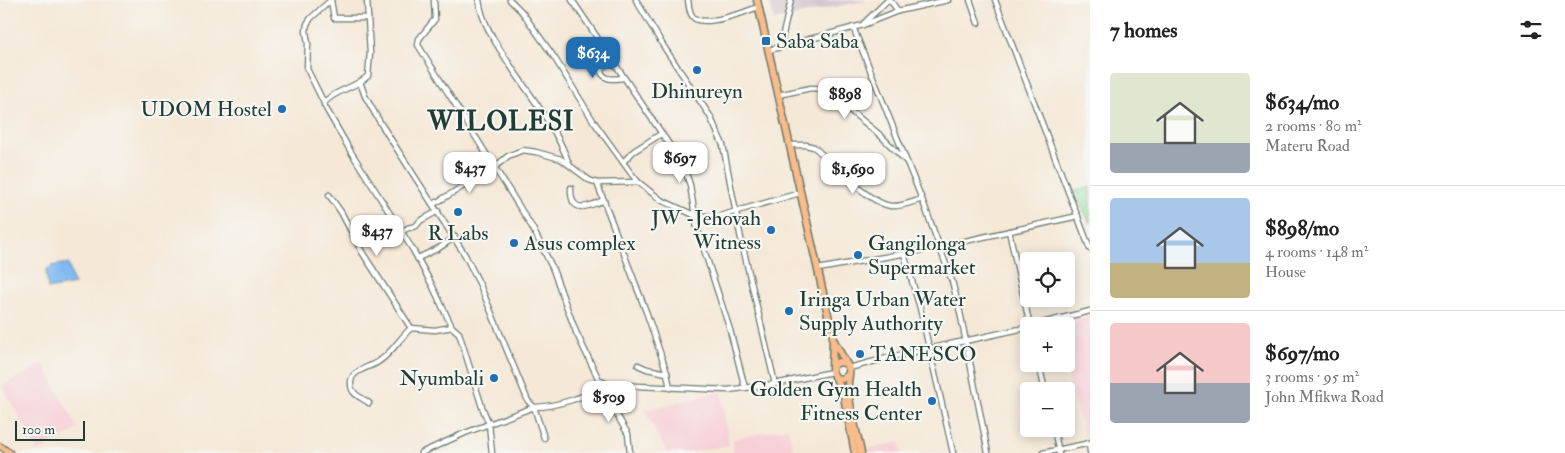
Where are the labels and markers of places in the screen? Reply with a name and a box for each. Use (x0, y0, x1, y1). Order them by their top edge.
place label: Saba Saba (776, 28, 859, 55)
marker: Saba Saba (760, 35, 772, 47)
pin: $634 (563, 36, 623, 79)
marker: Dhinureyn (691, 64, 703, 76)
place label: Dhinureyn (651, 78, 743, 105)
pin: $898 (815, 78, 875, 120)
place label: UDOM Hostel (141, 96, 273, 123)
marker: UDOM Hostel (276, 103, 288, 115)
pin: $697 (650, 142, 710, 184)
pin: $437 (440, 152, 500, 194)
pin: $1,690 (812, 152, 894, 195)
place label: JW -Jehovah Witness (650, 205, 761, 256)
marker: R Labs (452, 206, 464, 218)
pin: $437 (347, 214, 407, 257)
place label: R Labs (428, 220, 488, 247)
marker: JW -Jehovah Witness (765, 224, 777, 236)
place label: Asus complex (523, 230, 636, 257)
place label: Gangilonga Supermarket (868, 230, 976, 281)
marker: Asus complex (508, 237, 520, 249)
marker: Gangilonga Supermarket (852, 249, 864, 261)
place label: Iringa Urban Water Supply Authority (799, 286, 966, 337)
marker: Iringa Urban Water Supply Authority (783, 305, 795, 317)
place label: TANESCO (870, 341, 976, 368)
marker: TANESCO (854, 348, 866, 360)
place label: Nyumbali (399, 365, 484, 392)
marker: Nyumbali (488, 372, 500, 384)
place label: Golden Gym Health Fitness Center (750, 376, 922, 427)
pin: $509 (579, 380, 639, 423)
marker: Golden Gym Health Fitness Center (926, 395, 938, 407)

